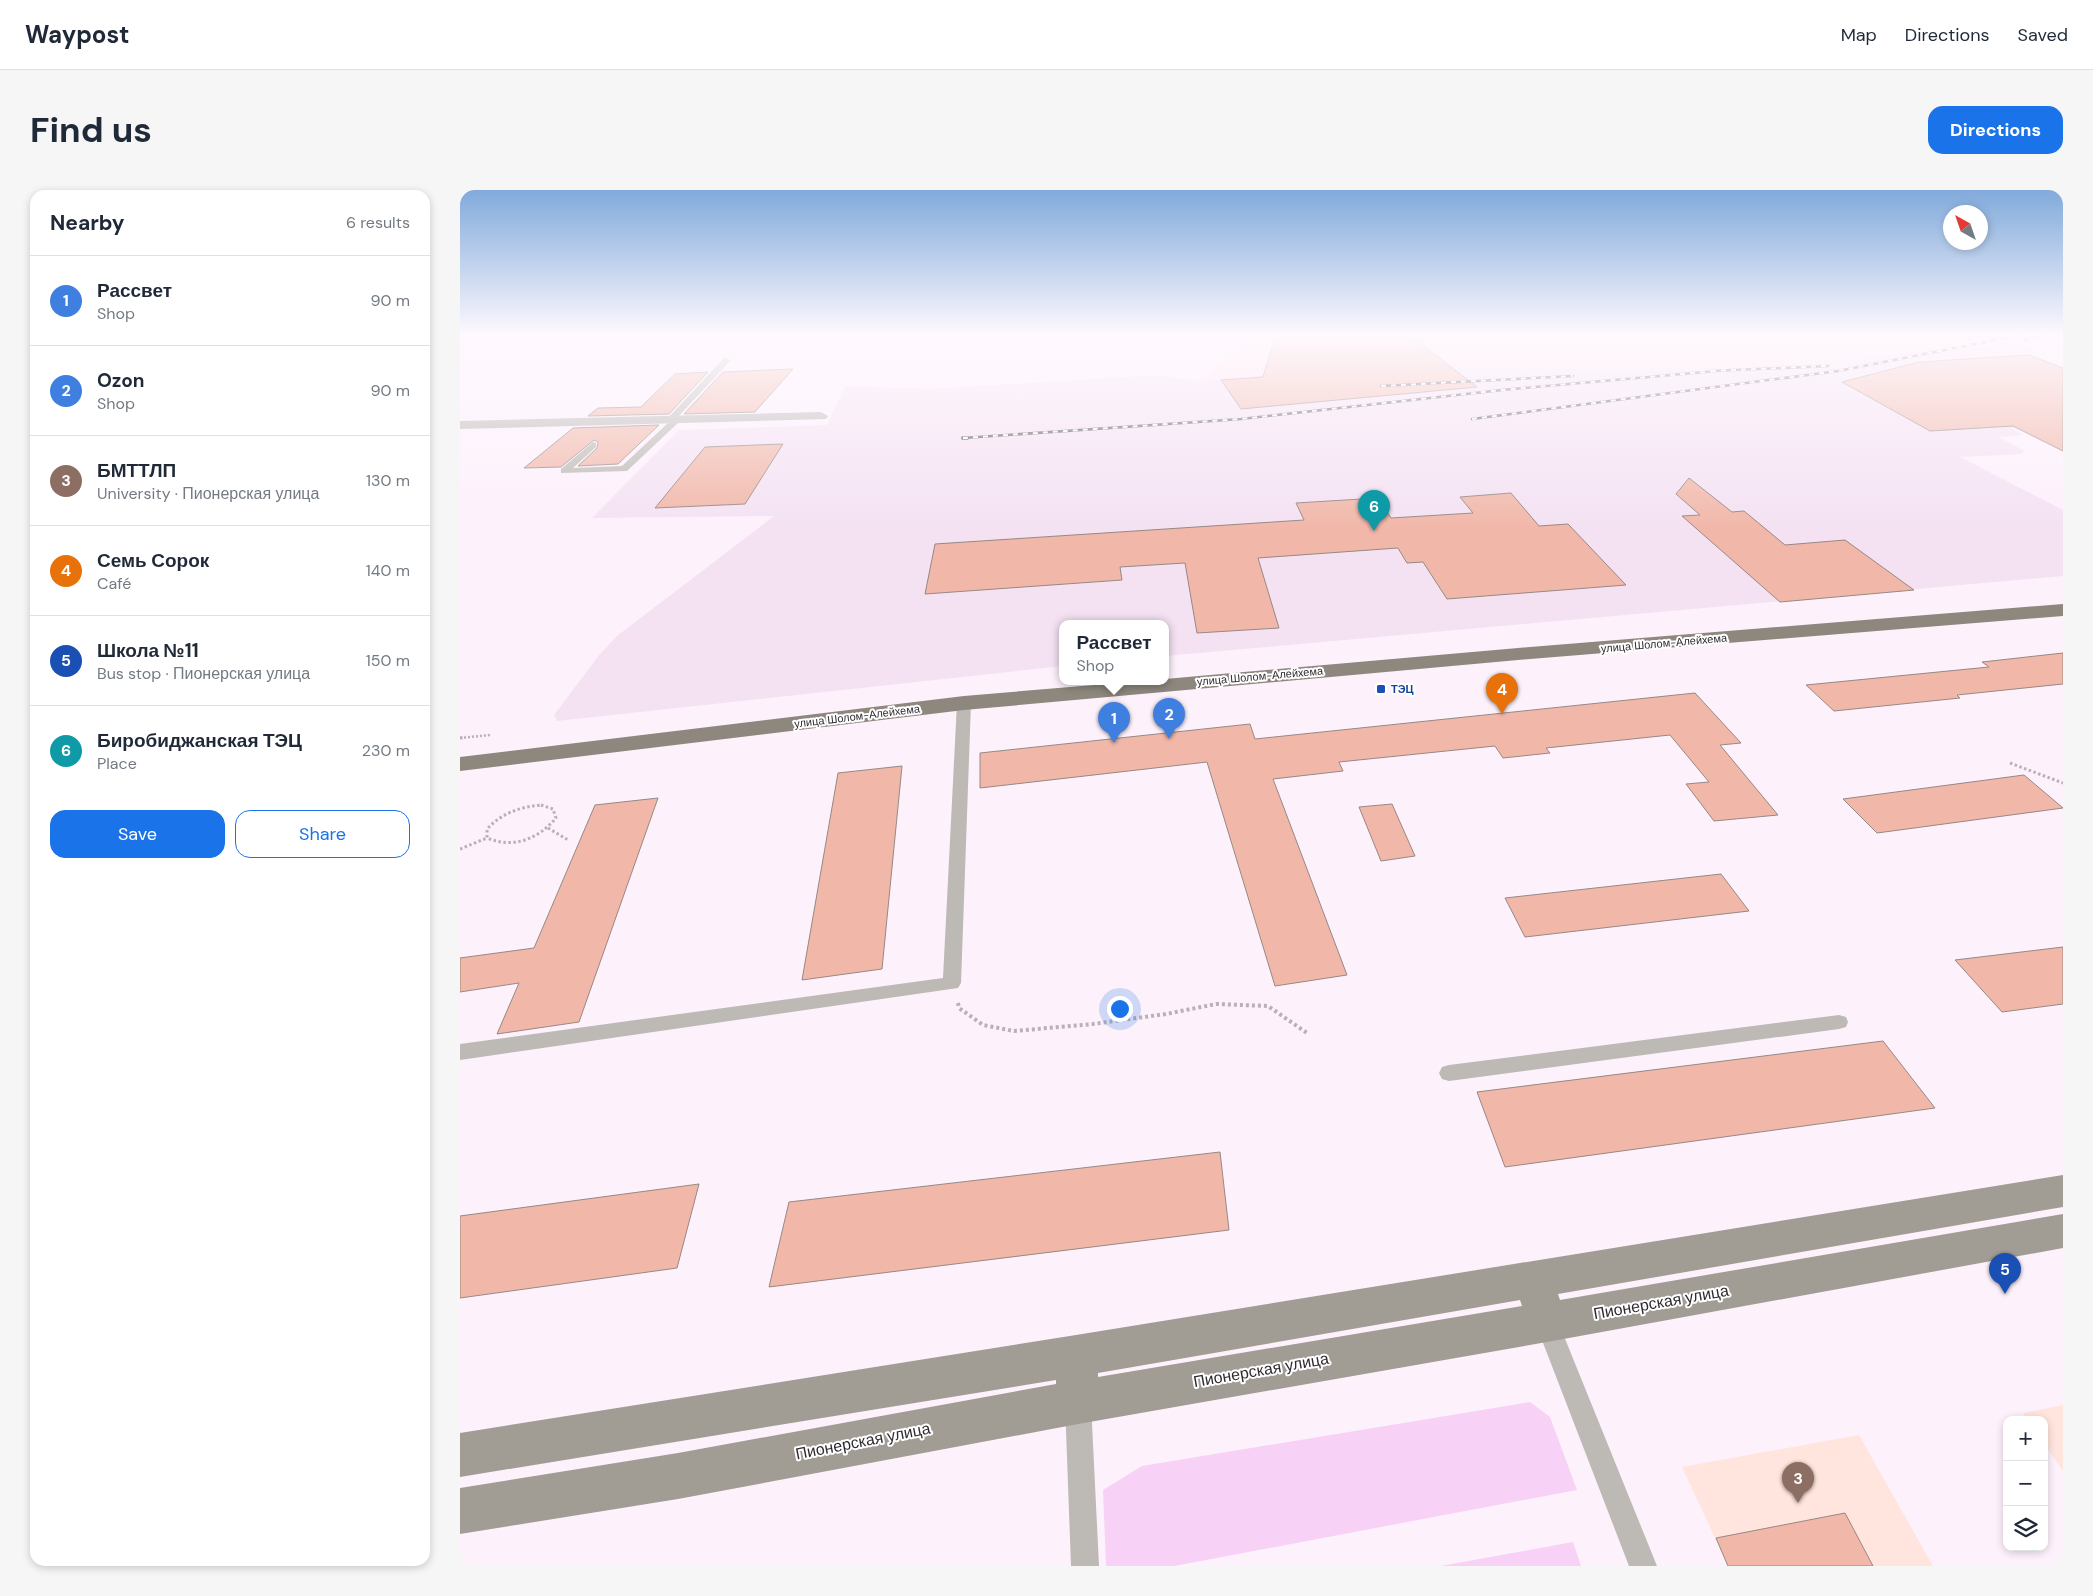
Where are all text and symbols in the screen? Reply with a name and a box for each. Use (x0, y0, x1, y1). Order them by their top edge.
text: Waypost (25, 19, 129, 50)
text: Map (1841, 23, 1877, 47)
text: Directions (1905, 23, 1990, 47)
text: Saved (2018, 23, 2068, 47)
button: Directions (1928, 106, 2063, 154)
text: Find us (30, 107, 152, 153)
north arrow (1943, 205, 1988, 250)
text: Nearby (50, 209, 124, 237)
text: 6 results (346, 212, 410, 233)
text: Рассвет (97, 278, 172, 303)
text: 1 (63, 290, 69, 311)
text: 90 m (370, 290, 410, 311)
text: Shop (97, 303, 135, 324)
text: Ozon (97, 368, 145, 393)
text: 2 (61, 380, 71, 401)
text: 90 m (370, 380, 410, 401)
text: Shop (97, 393, 135, 414)
text: БМТТЛП (97, 458, 176, 483)
text: 3 (61, 470, 71, 491)
text: 130 m (366, 470, 410, 491)
text: University · Пионерская улица (97, 483, 319, 504)
pin: 6 (1358, 490, 1390, 531)
text: Семь Сорок (97, 548, 209, 573)
text: 4 (61, 560, 71, 581)
text: 140 m (366, 560, 410, 581)
text: Café (97, 573, 131, 594)
popup (1059, 620, 1169, 685)
text: Рассвет (1076, 630, 1152, 655)
street label: улица Шолом-Алейхема (1600, 630, 1728, 655)
text: Школа №11 (97, 638, 199, 663)
text: 5 (61, 650, 71, 671)
text: 150 m (366, 650, 410, 671)
text: Shop (1076, 655, 1114, 676)
text: Bus stop · Пионерская улица (97, 663, 310, 684)
street label: улица Шолом-Алейхема (1196, 663, 1324, 688)
pin: 4 (1486, 673, 1518, 714)
place label: ТЭЦ (1391, 682, 1414, 696)
marker: ТЭЦ (1375, 683, 1387, 695)
pin: 2 (1153, 698, 1185, 739)
street label: улица Шолом-Алейхема (793, 701, 921, 731)
pin: 1 (1098, 702, 1130, 743)
text: Биробиджанская ТЭЦ (97, 728, 302, 753)
text: 6 (61, 740, 71, 761)
text: 230 m (362, 740, 410, 761)
text: Place (97, 753, 137, 774)
button: Save (50, 810, 225, 858)
button: Share (235, 810, 410, 858)
your location (1107, 996, 1133, 1022)
pin: 5 (1989, 1253, 2021, 1294)
street label: Пионерская улица (1592, 1280, 1730, 1324)
street label: Пионерская улица (1192, 1348, 1330, 1392)
map controls (2003, 1416, 2048, 1551)
button: + (2003, 1416, 2048, 1461)
street label: Пионерская улица (794, 1418, 932, 1464)
button: − (2003, 1461, 2048, 1506)
pin: 3 (1782, 1462, 1814, 1503)
button: layers (2003, 1506, 2048, 1551)

